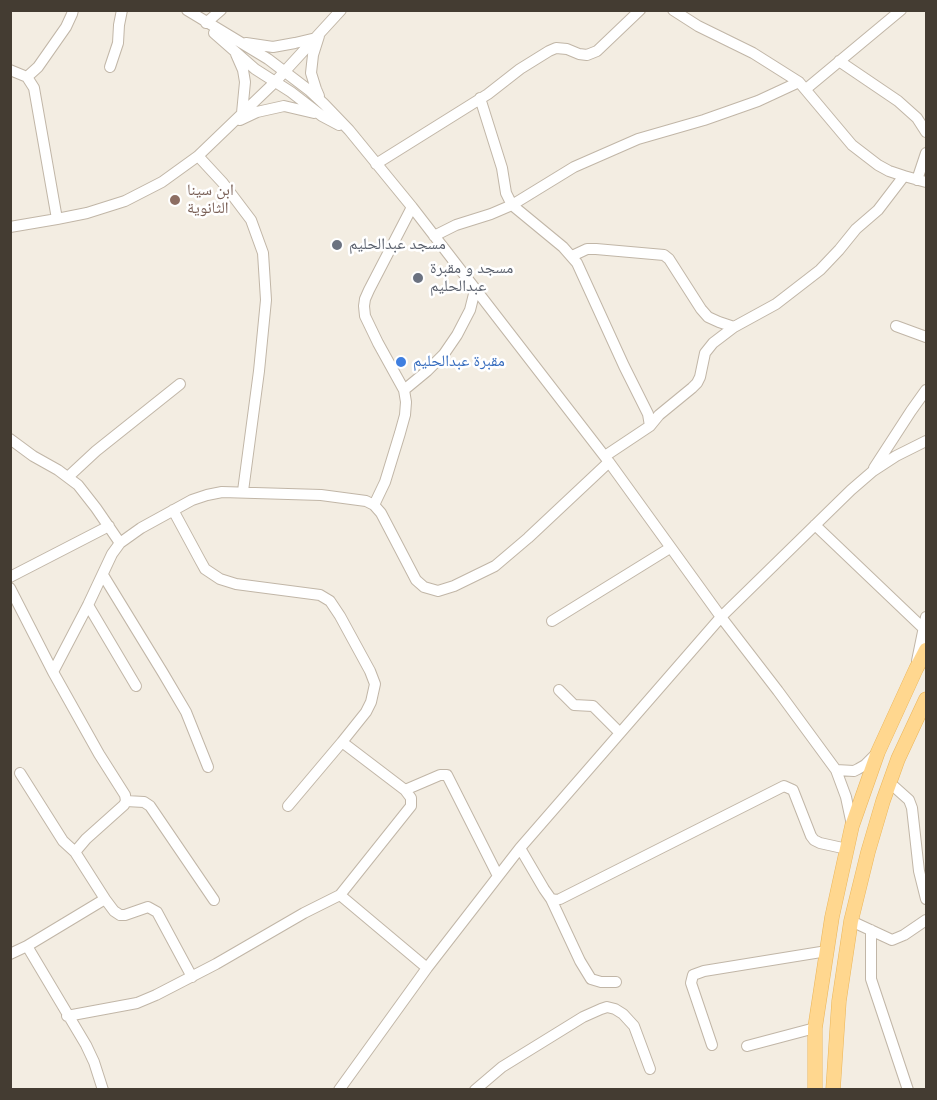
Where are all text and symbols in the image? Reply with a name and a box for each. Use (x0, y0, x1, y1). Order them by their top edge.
place label: ابن سينا الثانوية (187, 181, 234, 219)
marker: ابن سينا الثانوية (168, 193, 182, 207)
place label: مسجد عبدالحليم (349, 235, 446, 255)
marker: مسجد عبدالحليم (330, 238, 344, 252)
place label: مسجد و مقبرة عبدالحليم (430, 259, 513, 297)
marker: مسجد و مقبرة عبدالحليم (411, 271, 425, 285)
place label: مقبرة عبدالحليم (413, 352, 505, 372)
marker: مقبرة عبدالحليم (394, 355, 408, 369)

